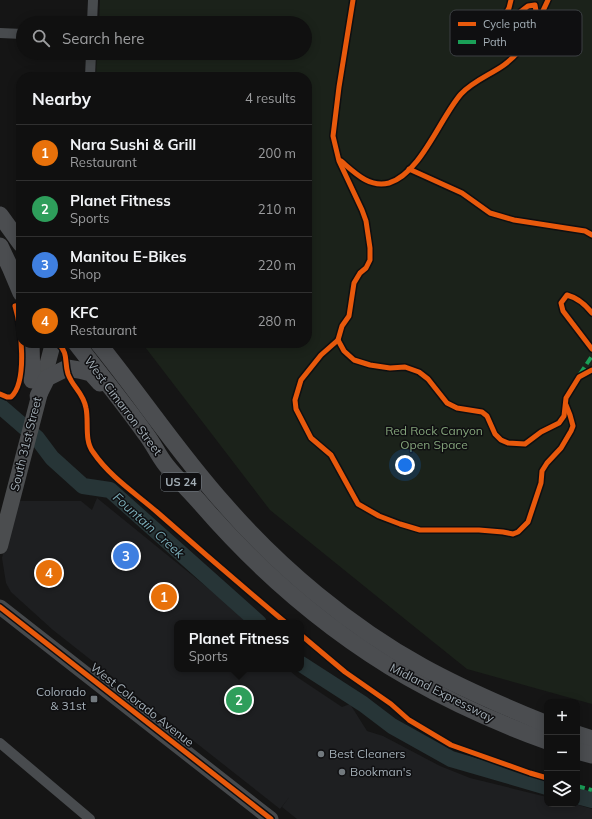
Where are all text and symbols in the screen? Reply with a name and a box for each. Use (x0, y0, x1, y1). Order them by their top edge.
legend (450, 10, 582, 56)
search box (16, 16, 312, 60)
text: Cycle path (483, 17, 536, 31)
icon: search (30, 27, 52, 49)
text: Search here (62, 29, 144, 48)
text: Path (483, 35, 507, 49)
text: Nearby (32, 88, 91, 109)
text: 4 results (245, 90, 296, 106)
text: Nara Sushi & Grill (70, 135, 196, 154)
text: 1 (41, 145, 49, 161)
text: 200 m (258, 145, 296, 161)
text: Restaurant (70, 154, 137, 170)
text: Planet Fitness (70, 191, 171, 210)
text: 2 (41, 201, 49, 217)
text: 210 m (258, 201, 296, 217)
text: Sports (70, 210, 109, 226)
text: Manitou E-Bikes (70, 247, 186, 266)
text: 3 (41, 257, 49, 273)
text: 220 m (258, 257, 296, 273)
text: Shop (70, 266, 101, 282)
text: KFC (70, 303, 99, 322)
text: 4 (41, 313, 49, 329)
text: 280 m (258, 313, 296, 329)
text: Restaurant (70, 322, 137, 338)
street label: West Cimarron Street (81, 353, 166, 458)
street label: South 31st Street (7, 395, 44, 492)
park label: Red Rock Canyon Open Space (385, 423, 483, 452)
your location (395, 455, 415, 475)
road number: US 24 (161, 473, 201, 491)
water label: Fountain Creek (110, 489, 188, 561)
pin: 3 (113, 541, 139, 571)
pin: 4 (36, 558, 62, 588)
pin: 1 (151, 582, 177, 612)
popup (174, 620, 304, 672)
text: Planet Fitness (189, 629, 289, 648)
text: Sports (189, 648, 228, 664)
street label: West Colorado Avenue (88, 660, 197, 750)
street label: Midland Expressway (388, 660, 497, 726)
place label: Colorado & 31st (36, 684, 86, 713)
pin: 2 (226, 685, 252, 715)
marker: Colorado & 31st (89, 694, 99, 704)
map controls (544, 699, 580, 807)
button: + (544, 699, 580, 735)
button: − (544, 735, 580, 771)
place label: Best Cleaners (329, 746, 406, 761)
marker: Best Cleaners (316, 749, 326, 759)
place label: Bookman's (350, 764, 411, 779)
marker: Bookman's (337, 767, 347, 777)
button: layers (544, 771, 580, 807)

